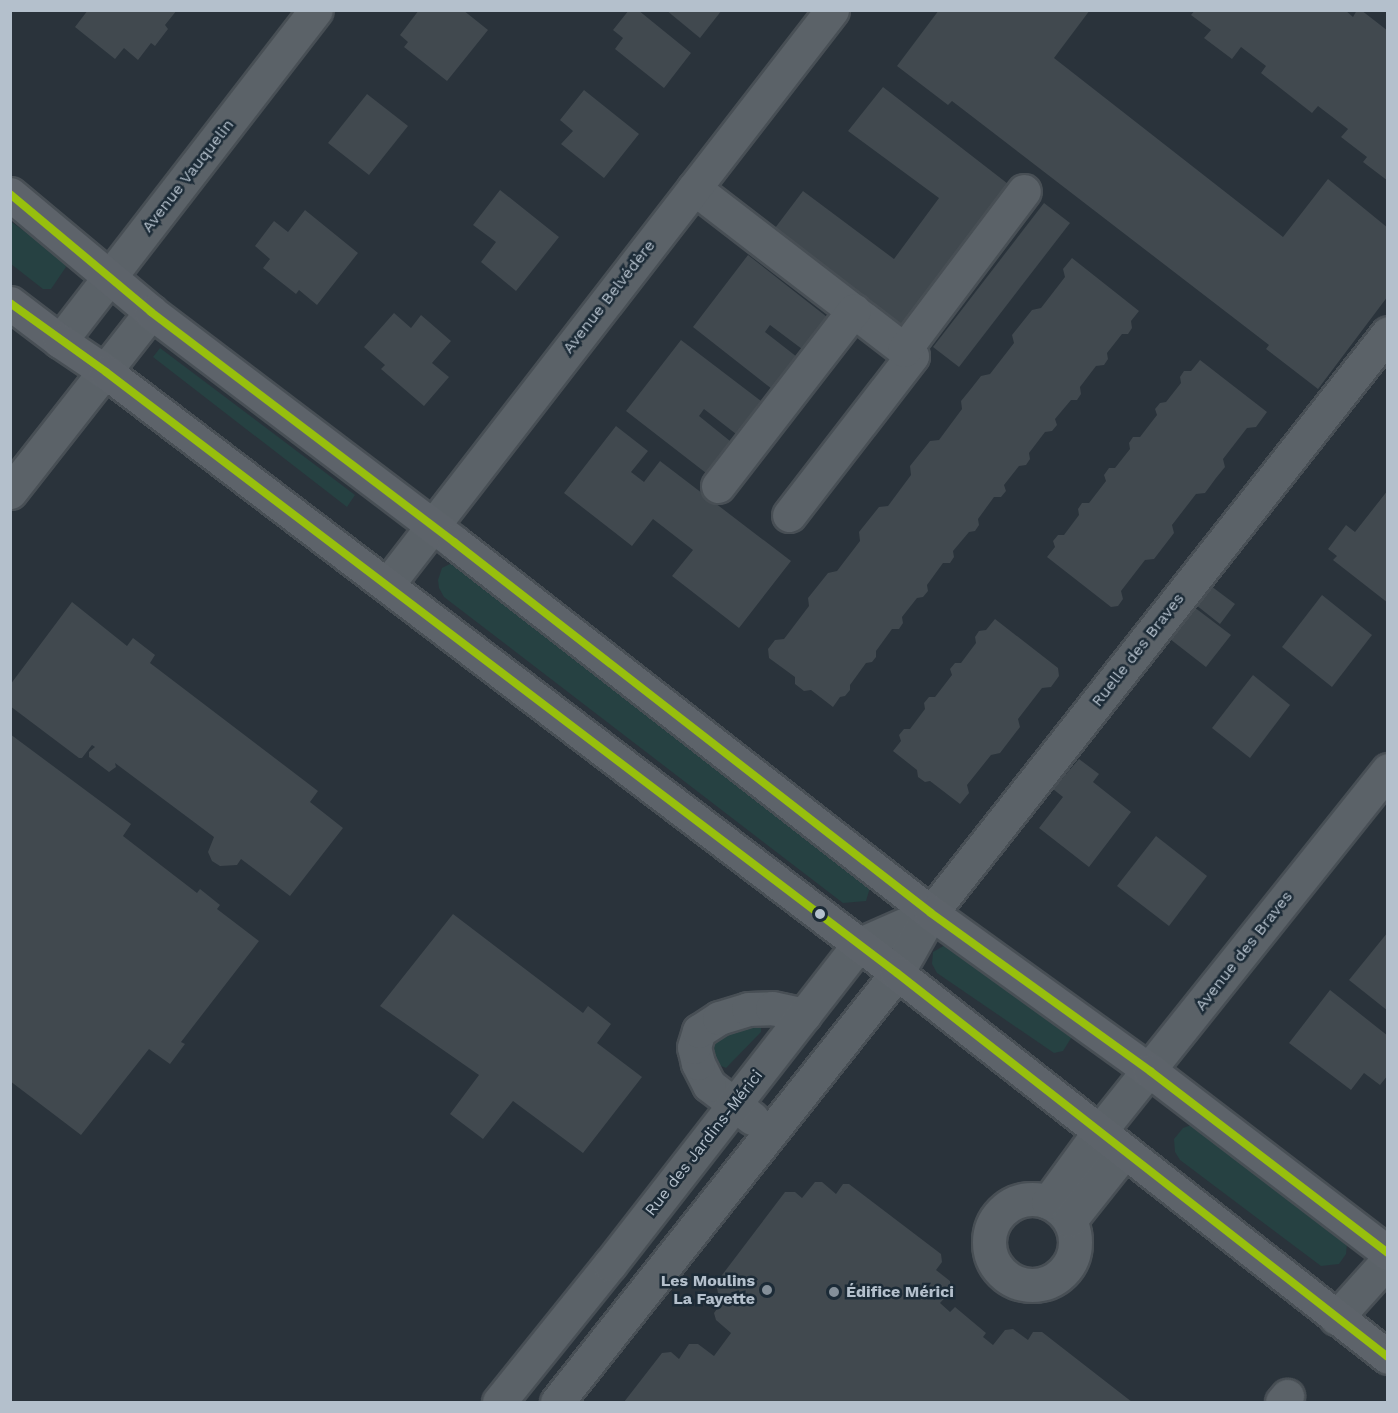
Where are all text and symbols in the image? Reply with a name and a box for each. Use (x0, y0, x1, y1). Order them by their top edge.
street label: Avenue Vauquelin (138, 115, 238, 237)
street label: Avenue Belvédère (559, 236, 659, 358)
street label: Ruelle des Braves (1088, 589, 1188, 711)
street label: Avenue des Braves (1191, 887, 1297, 1015)
unlabelled marker (814, 908, 826, 920)
street label: Rue des Jardins-Mérici (641, 1066, 767, 1220)
place label: Les Moulins La Fayette (661, 1271, 755, 1309)
place label: Édifice Mérici (846, 1282, 954, 1302)
marker: Les Moulins La Fayette (760, 1283, 774, 1297)
marker: Édifice Mérici (827, 1285, 841, 1299)

